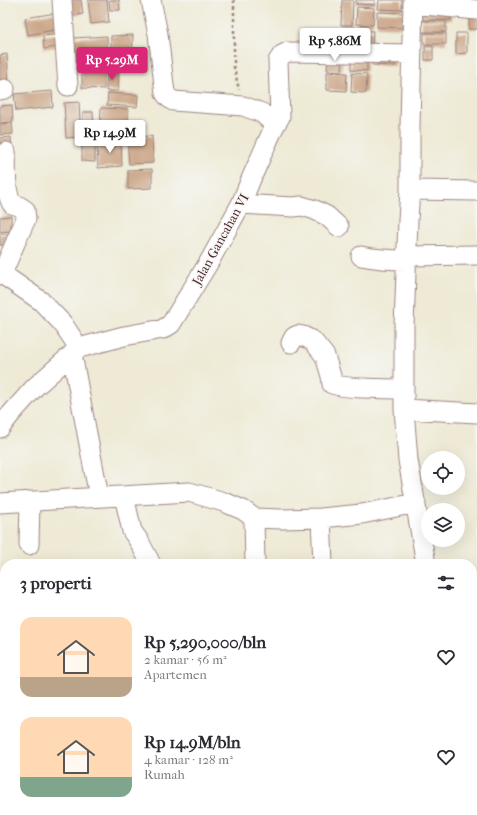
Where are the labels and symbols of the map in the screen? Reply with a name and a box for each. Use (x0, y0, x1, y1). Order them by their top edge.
pin: Rp 5.86M (294, 28, 376, 62)
pin: Rp 5.29M (71, 47, 153, 81)
pin: Rp 14.9M (69, 120, 151, 154)
street label: Jalan Gancahan VI (189, 191, 252, 288)

